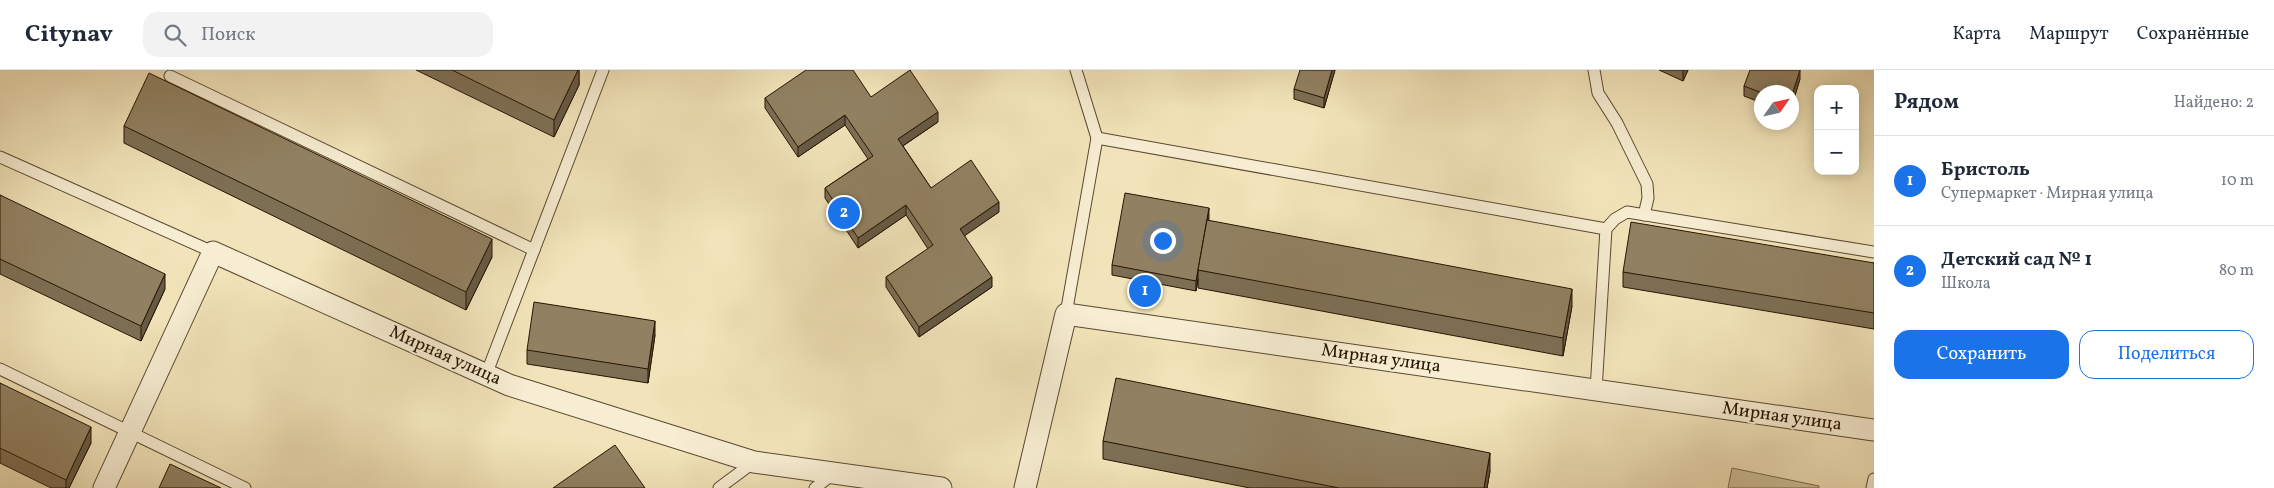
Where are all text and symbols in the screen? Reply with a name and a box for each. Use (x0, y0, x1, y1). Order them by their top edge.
search box (143, 12, 493, 57)
text: Citynav (25, 18, 113, 52)
icon: search (161, 21, 189, 49)
text: Поиск (201, 22, 255, 48)
text: Карта (1952, 22, 2001, 47)
text: Маршрут (2029, 22, 2109, 47)
text: Сохранённые (2137, 22, 2249, 47)
north arrow (1754, 85, 1799, 130)
map controls (1814, 85, 1859, 175)
button: + (1814, 85, 1859, 130)
text: Рядом (1894, 88, 1959, 117)
text: Найдено: 2 (2174, 92, 2254, 114)
button: − (1814, 130, 1859, 175)
text: Бристоль (1941, 157, 2030, 183)
text: 1 (1907, 170, 1913, 192)
text: 10 m (2221, 170, 2254, 192)
text: Супермаркет · Мирная улица (1941, 183, 2153, 205)
pin: 2 (828, 194, 860, 232)
your location (1150, 228, 1176, 254)
text: Детский сад № 1 (1941, 247, 2092, 273)
text: 2 (1906, 260, 1914, 282)
text: 80 m (2219, 260, 2254, 282)
pin: 1 (1129, 272, 1161, 310)
text: Школа (1941, 273, 1991, 295)
street label: Мирная улица (385, 320, 505, 392)
button: Сохранить (1894, 330, 2069, 379)
button: Поделиться (2079, 330, 2254, 379)
street label: Мирная улица (1320, 338, 1442, 380)
street label: Мирная улица (1721, 396, 1843, 438)

